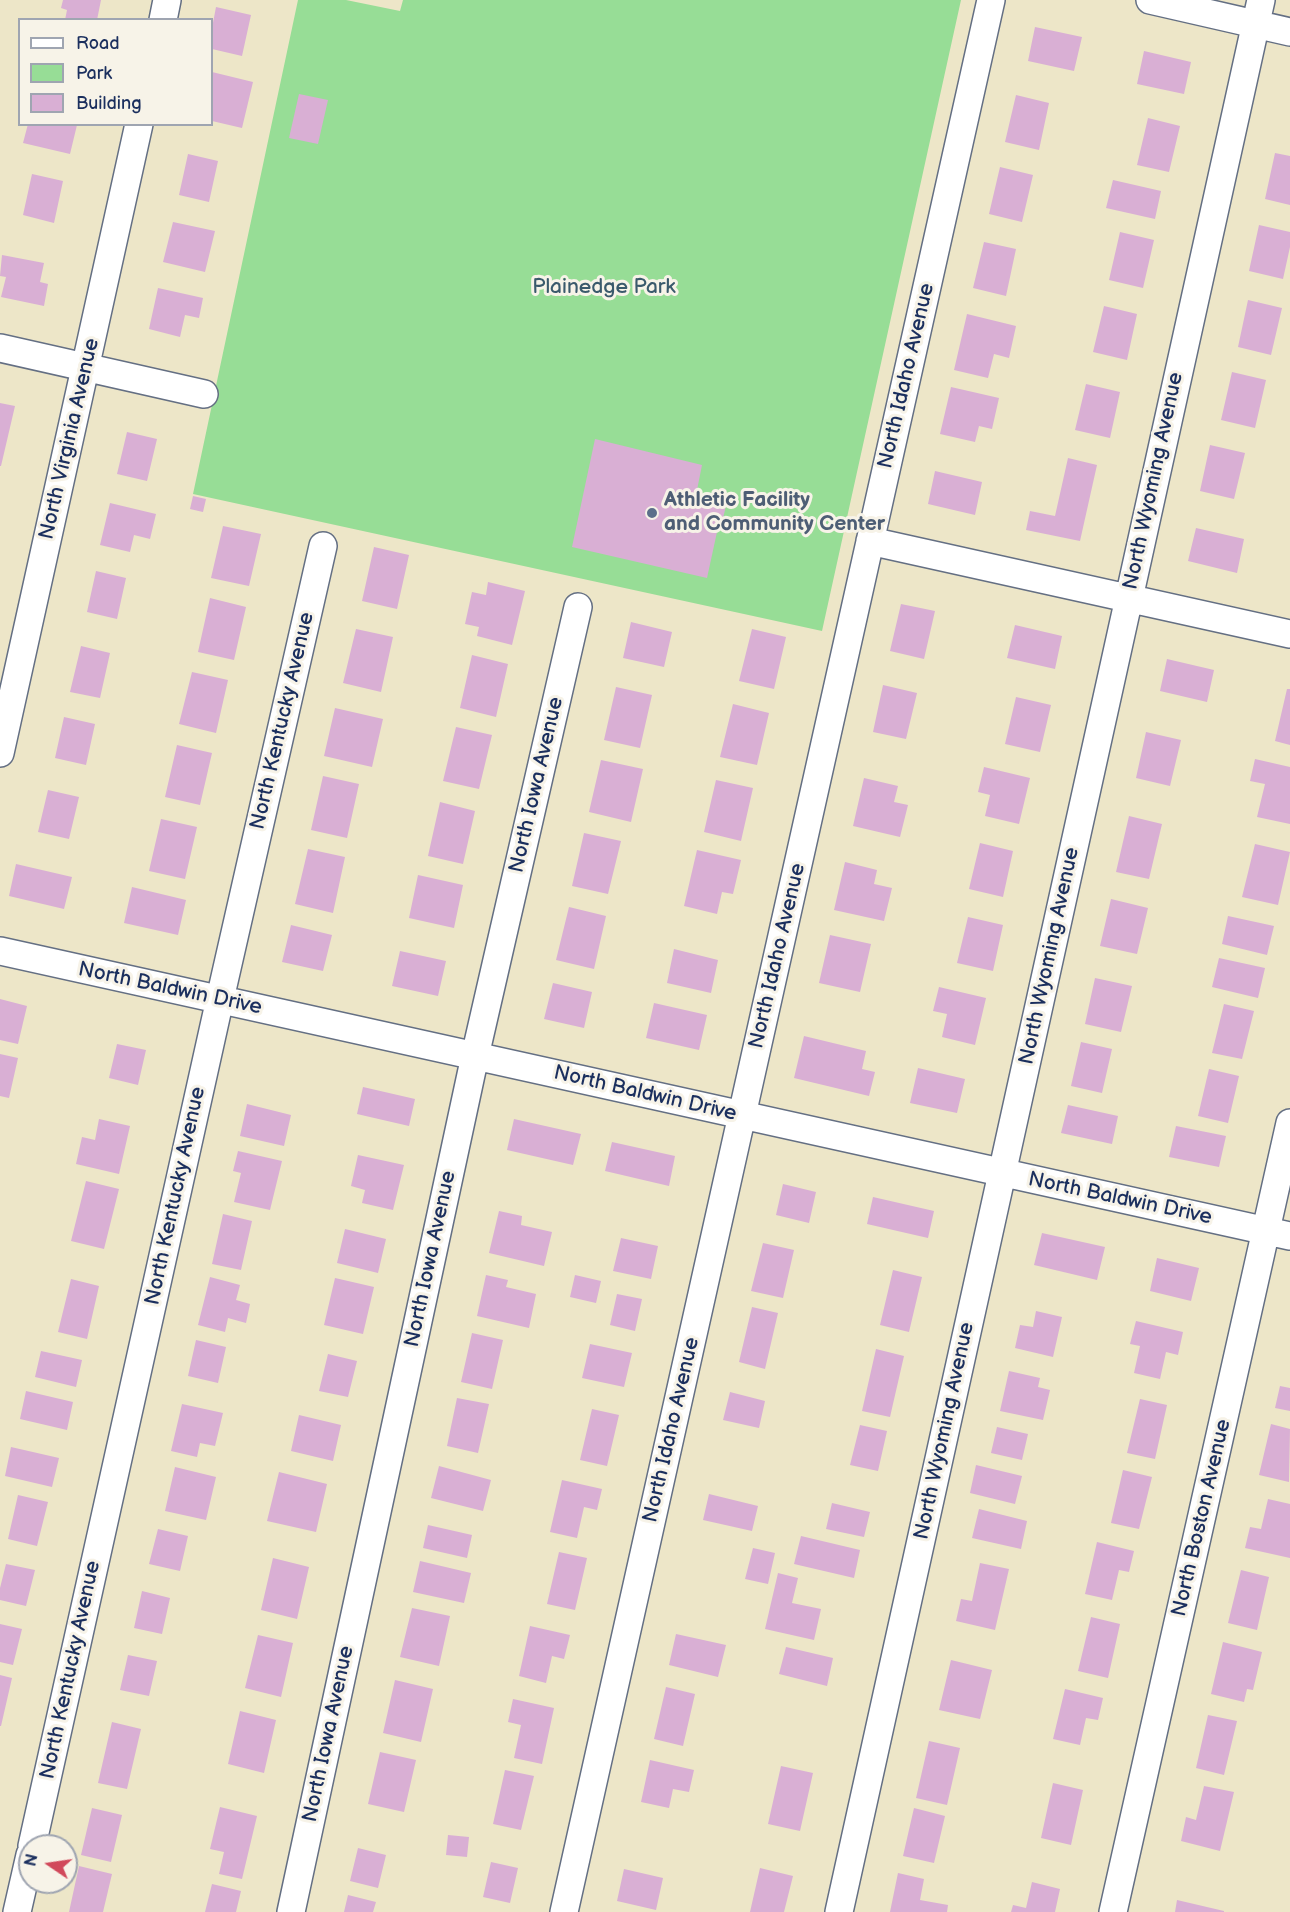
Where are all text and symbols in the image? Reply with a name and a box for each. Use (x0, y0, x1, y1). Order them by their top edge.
legend (18, 18, 213, 126)
text: Road (76, 33, 120, 54)
text: Park (76, 63, 112, 84)
text: Building (76, 93, 142, 114)
park label: Plainedge Park (532, 275, 676, 301)
street label: North Idaho Avenue (873, 281, 941, 471)
street label: North Virginia Avenue (35, 336, 105, 542)
street label: North Wyoming Avenue (1119, 370, 1189, 592)
place label: Athletic Facility and Community Center (664, 488, 885, 538)
marker: Athletic Facility and Community Center (645, 506, 659, 520)
street label: North Kentucky Avenue (246, 610, 320, 832)
street label: North Iowa Avenue (505, 695, 569, 875)
street label: North Wyoming Avenue (1015, 845, 1085, 1067)
street label: North Idaho Avenue (744, 861, 812, 1051)
street label: North Baldwin Drive (76, 957, 264, 1021)
street label: North Baldwin Drive (551, 1061, 739, 1127)
street label: North Kentucky Avenue (141, 1085, 211, 1307)
street label: North Baldwin Drive (1026, 1167, 1214, 1231)
street label: North Iowa Avenue (400, 1169, 462, 1349)
street label: North Wyoming Avenue (910, 1320, 980, 1542)
street label: North Idaho Avenue (638, 1335, 706, 1525)
street label: North Boston Avenue (1167, 1417, 1237, 1619)
street label: North Kentucky Avenue (36, 1559, 106, 1781)
street label: North Iowa Avenue (298, 1644, 360, 1824)
north arrow (18, 1834, 78, 1894)
text: N (21, 1852, 43, 1868)

